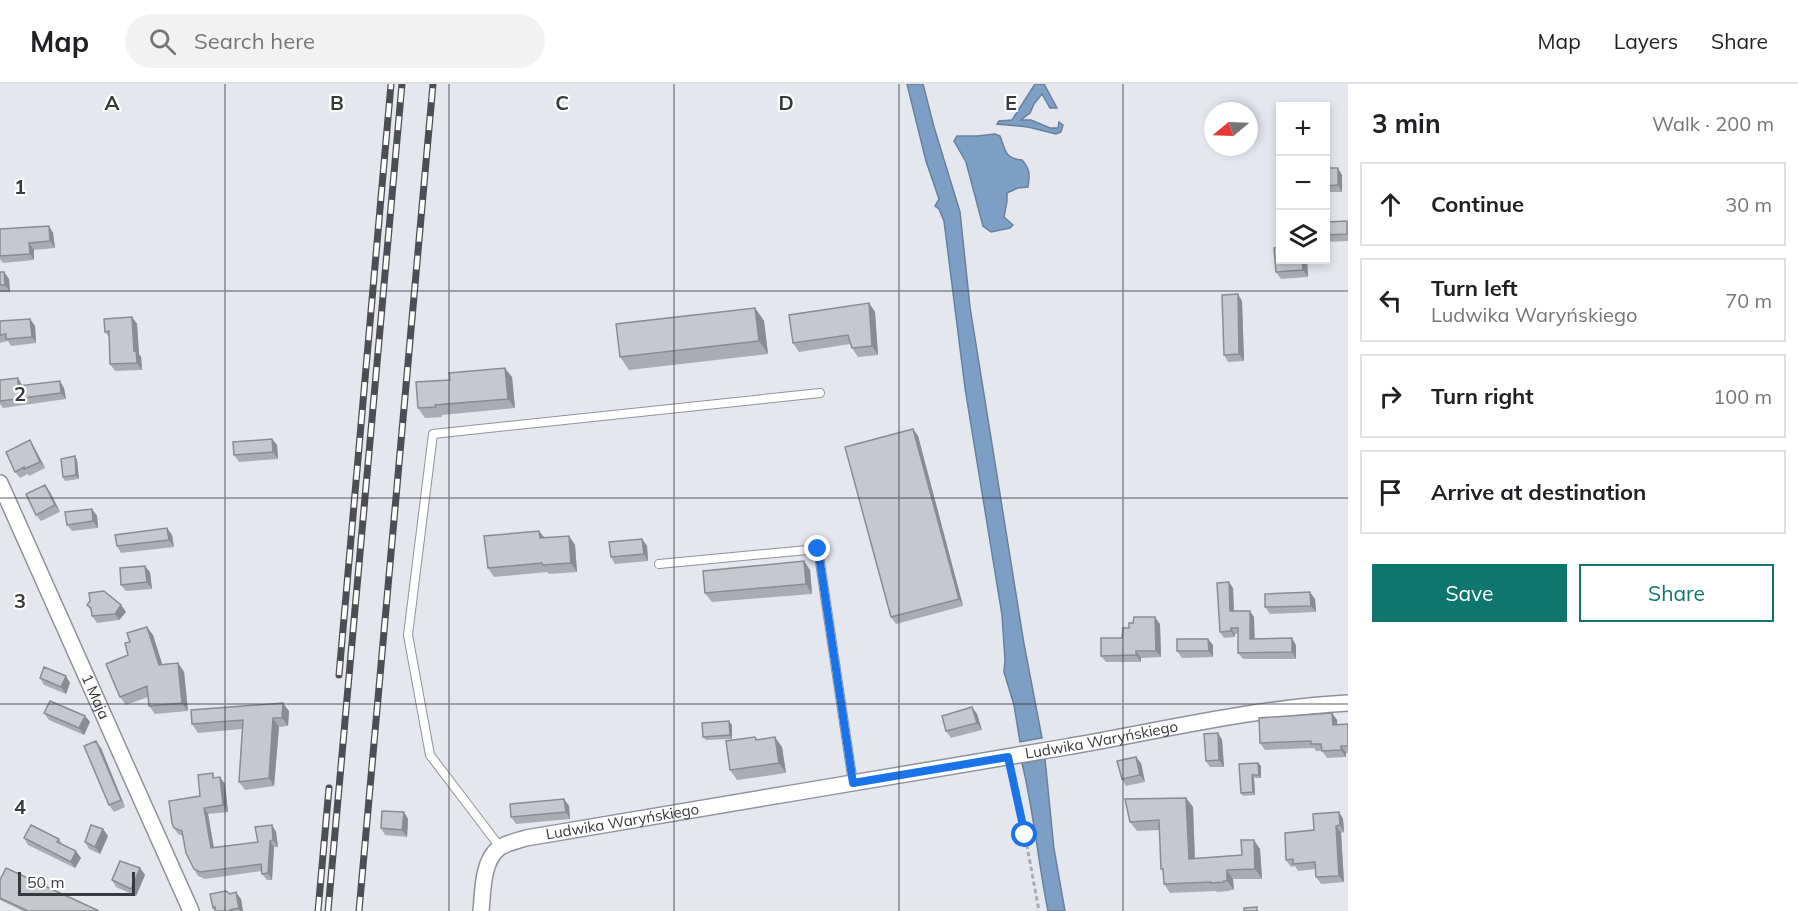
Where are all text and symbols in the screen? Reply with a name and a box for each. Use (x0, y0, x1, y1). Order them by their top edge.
search box (125, 14, 545, 68)
text: Map (30, 24, 89, 59)
icon: search (146, 25, 179, 58)
text: Search here (194, 27, 315, 55)
text: Map (1538, 28, 1581, 54)
text: Layers (1614, 28, 1678, 54)
text: Share (1711, 28, 1768, 54)
text: A (105, 90, 120, 115)
text: B (330, 90, 344, 115)
text: C (555, 90, 569, 115)
text: D (778, 90, 794, 115)
text: E (1005, 90, 1017, 115)
north arrow (1204, 102, 1258, 156)
map controls (1276, 102, 1330, 264)
button: + (1276, 102, 1330, 156)
text: 3 min (1372, 107, 1441, 140)
text: Walk · 200 m (1652, 111, 1774, 136)
button: − (1276, 156, 1330, 210)
text: 1 (14, 174, 26, 199)
icon: ahead (1374, 188, 1407, 221)
text: Continue (1431, 190, 1524, 218)
text: 30 m (1725, 192, 1772, 217)
button: layers (1276, 210, 1330, 264)
text: Turn left (1431, 274, 1518, 302)
icon: left (1374, 284, 1407, 317)
text: 70 m (1725, 288, 1772, 313)
text: Ludwika Waryńskiego (1431, 302, 1637, 327)
icon: right (1374, 380, 1407, 413)
text: 2 (14, 381, 26, 406)
text: Turn right (1431, 382, 1534, 410)
text: 100 m (1713, 384, 1772, 409)
icon: arrive (1374, 476, 1407, 509)
text: Arrive at destination (1431, 478, 1646, 506)
route end (804, 535, 830, 561)
button: Save (1372, 564, 1567, 622)
button: Share (1579, 564, 1774, 622)
text: 3 (14, 588, 26, 613)
street label: 1 Maja (77, 671, 114, 722)
street label: Ludwika Waryńskiego (1024, 716, 1179, 763)
text: 4 (14, 794, 26, 819)
street label: Ludwika Waryńskiego (544, 799, 700, 844)
route start (1011, 821, 1037, 847)
scale bar (18, 869, 135, 896)
text: 50 m (27, 872, 64, 892)

